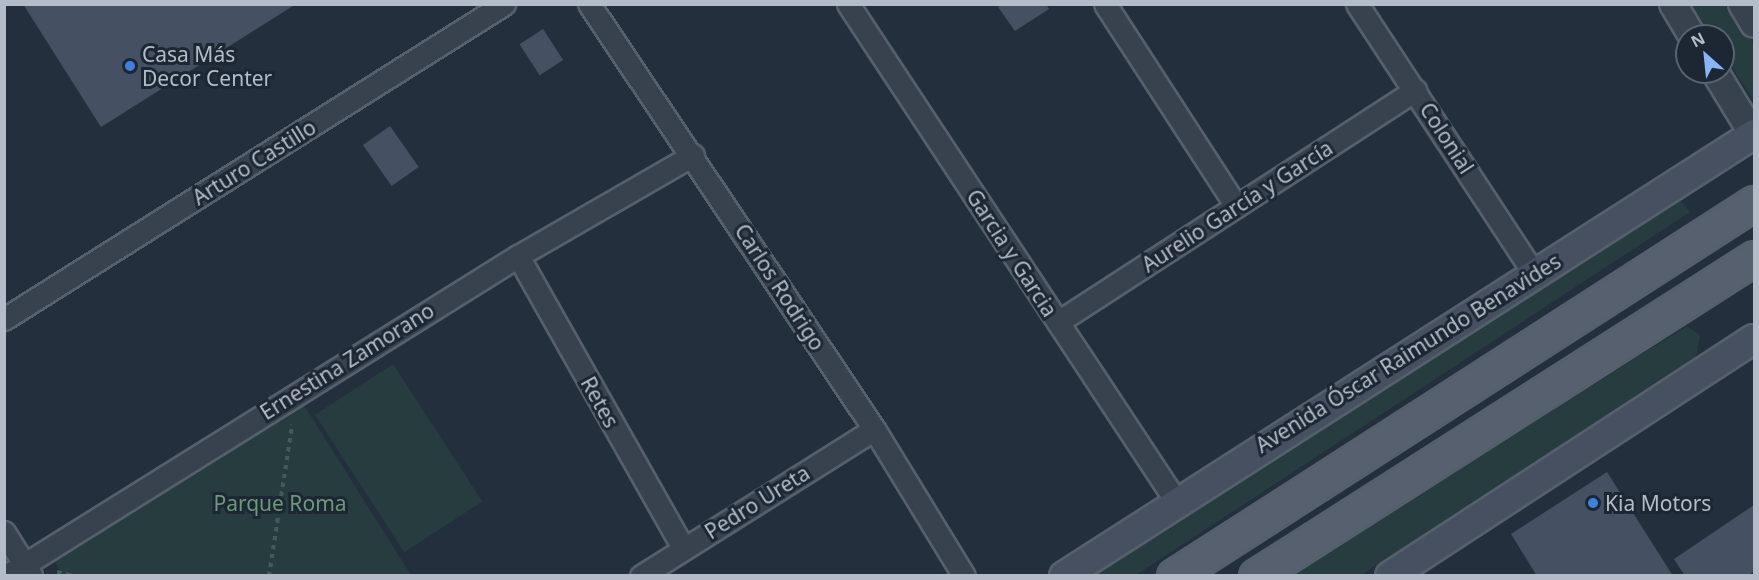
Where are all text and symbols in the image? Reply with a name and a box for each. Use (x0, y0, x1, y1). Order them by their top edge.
north arrow (1675, 24, 1735, 84)
text: N (1687, 27, 1709, 53)
place label: Casa Más Decor Center (142, 41, 272, 91)
marker: Casa Más Decor Center (123, 59, 137, 73)
street label: Colonial (1415, 98, 1479, 178)
street label: Arturo Castillo (188, 114, 320, 210)
street label: Aurelio García y García (1137, 135, 1337, 277)
street label: Garcia y Garcia (961, 185, 1063, 321)
street label: Carlos Rodrigo (730, 219, 830, 355)
street label: Avenida Óscar Raimundo Benavides (1251, 248, 1565, 458)
street label: Ernestina Zamorano (255, 297, 439, 425)
street label: Retes (576, 372, 624, 432)
street label: Pedro Ureta (700, 460, 814, 544)
park label: Parque Roma (213, 490, 347, 516)
place label: Kia Motors (1605, 490, 1711, 516)
marker: Kia Motors (1586, 496, 1600, 510)

